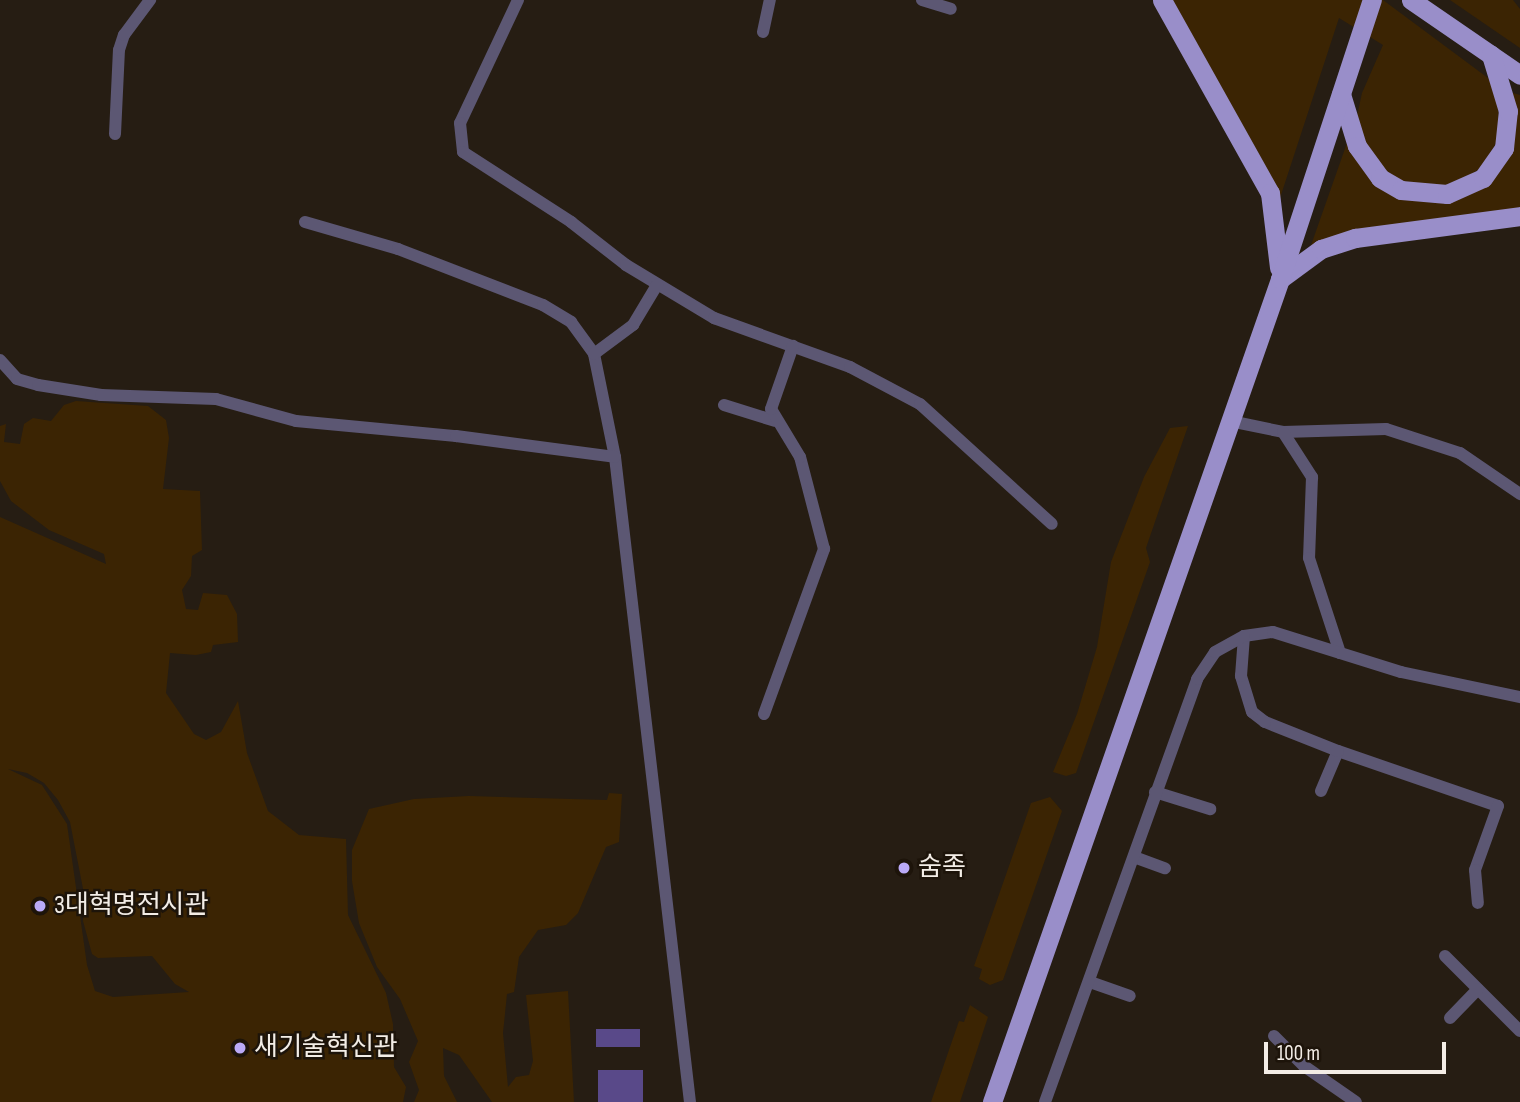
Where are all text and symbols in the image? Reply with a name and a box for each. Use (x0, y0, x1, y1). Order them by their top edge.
place label: 숨족 (918, 852, 966, 884)
marker: 숨족 (896, 860, 912, 876)
place label: 3대혁명전시관 (54, 890, 208, 922)
marker: 3대혁명전시관 (32, 898, 48, 914)
scale bar (1268, 1028, 1450, 1072)
place label: 새기술혁신관 (254, 1032, 398, 1064)
marker: 새기술혁신관 (232, 1040, 248, 1056)
text: 100 m (1277, 1041, 1320, 1066)

